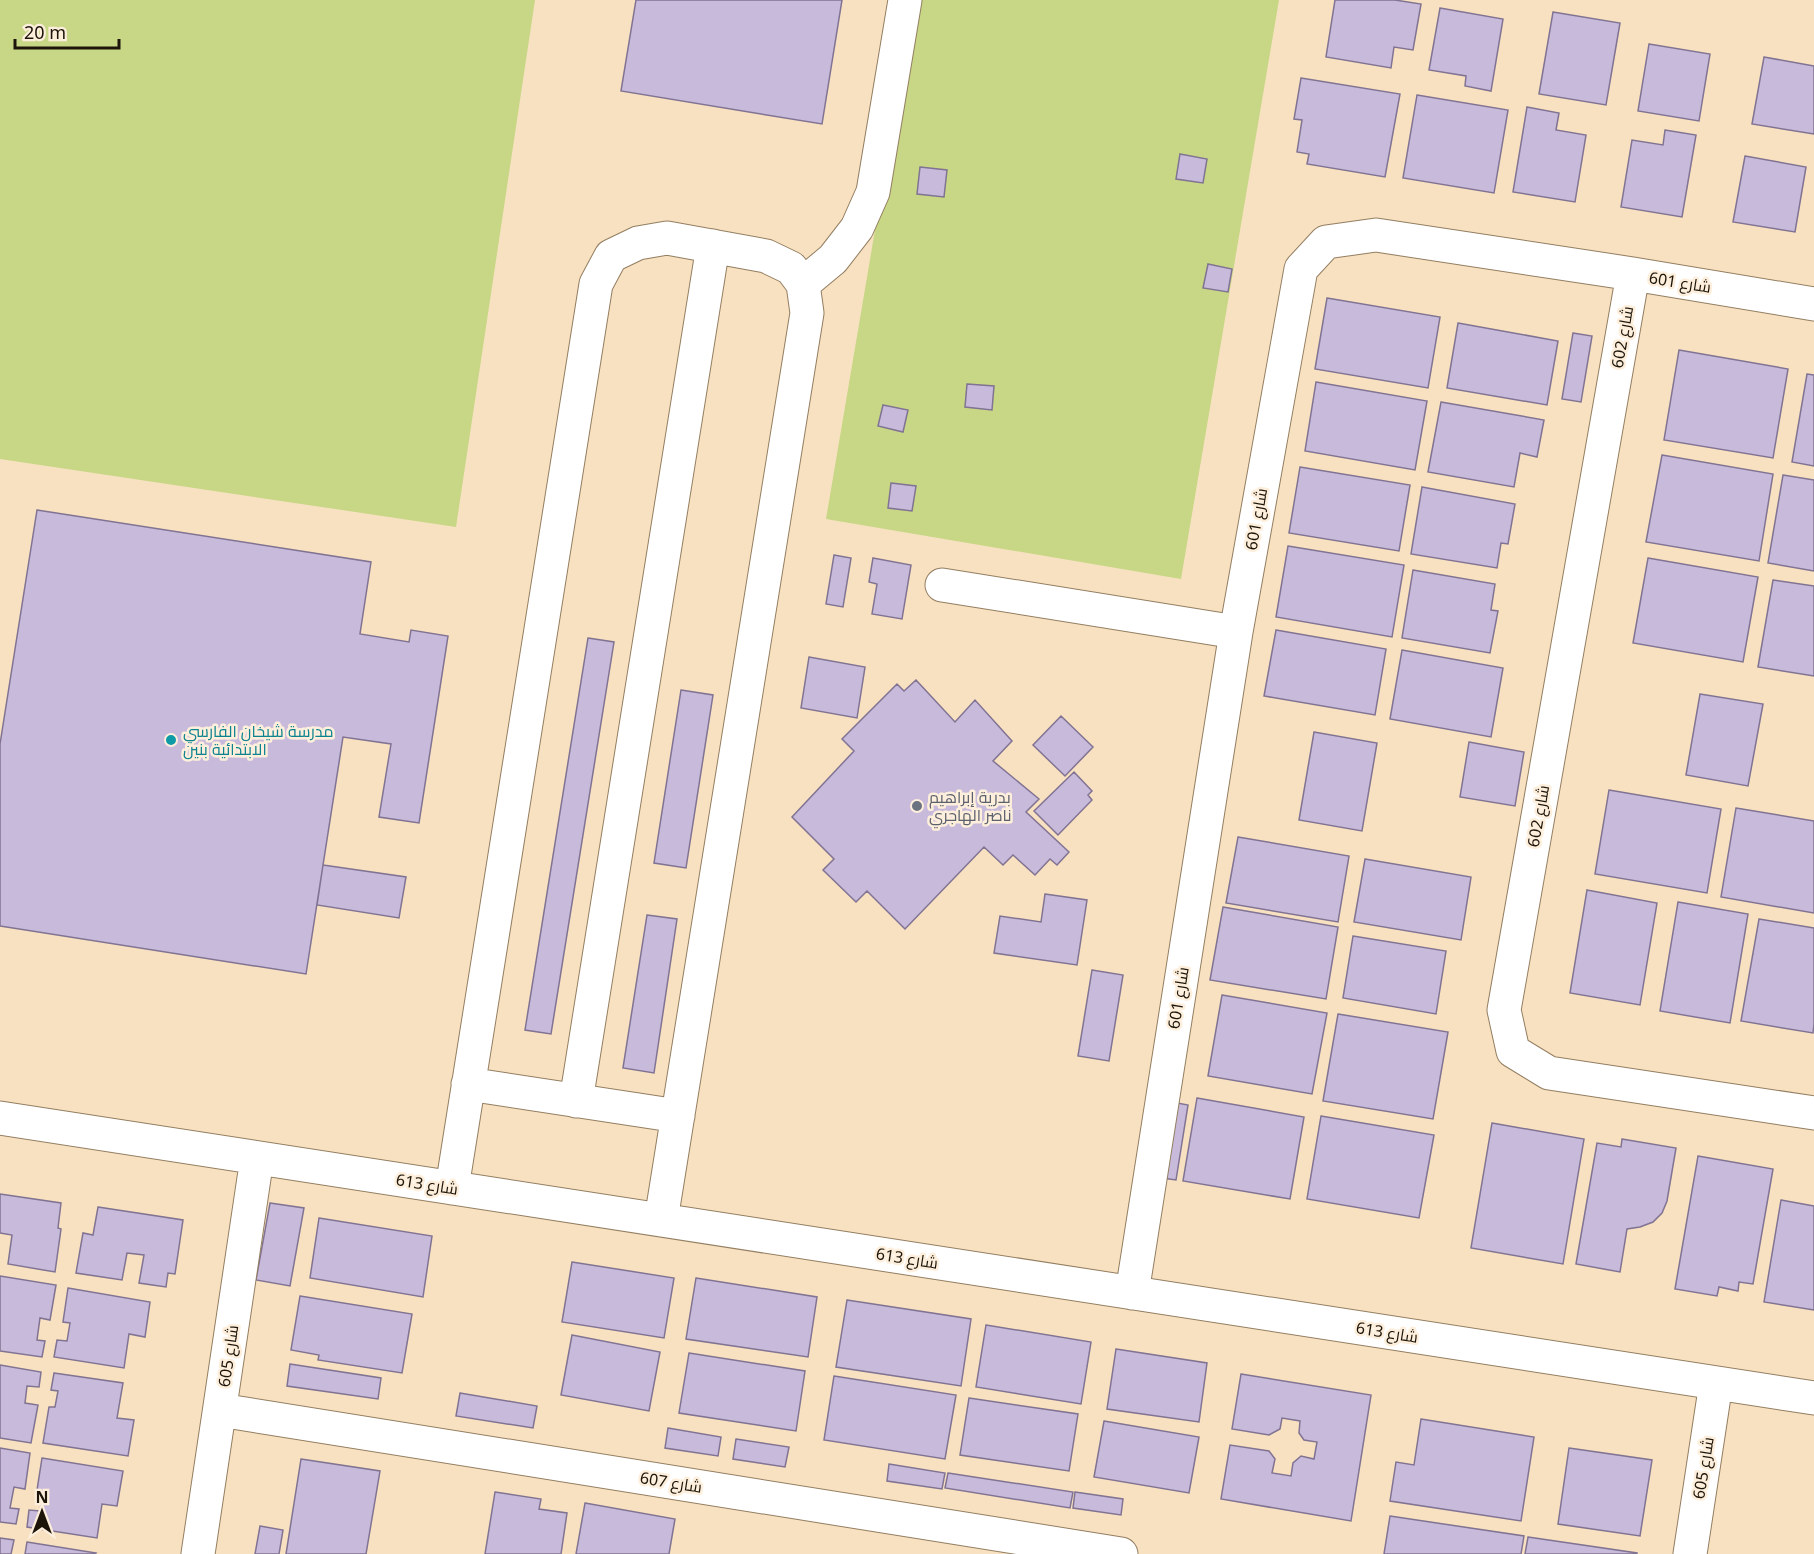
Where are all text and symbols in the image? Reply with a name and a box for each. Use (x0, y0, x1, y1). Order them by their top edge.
scale bar (15, 12, 118, 50)
text: 20 m (24, 20, 66, 44)
street label: شارع 601 (1647, 266, 1713, 299)
street label: شارع 602 (1606, 304, 1639, 370)
street label: شارع 601 (1240, 486, 1273, 552)
place label: مدرسة شيخان الفارسي الابتدائية بنين (183, 720, 333, 760)
marker: مدرسة شيخان الفارسي الابتدائية بنين (164, 733, 178, 747)
street label: شارع 602 (1522, 783, 1555, 849)
place label: بدرية إبراهيم ناصر الهاجري (929, 786, 1012, 829)
marker: بدرية إبراهيم ناصر الهاجري (910, 799, 924, 813)
street label: شارع 601 (1162, 965, 1195, 1031)
street label: شارع 613 (394, 1168, 460, 1201)
street label: شارع 613 (874, 1242, 940, 1275)
street label: شارع 613 (1354, 1316, 1420, 1349)
street label: شارع 605 (213, 1323, 244, 1389)
street label: شارع 605 (1687, 1435, 1720, 1501)
street label: شارع 607 (638, 1466, 704, 1499)
north arrow (12, 1482, 72, 1542)
text: N (35, 1486, 49, 1508)

